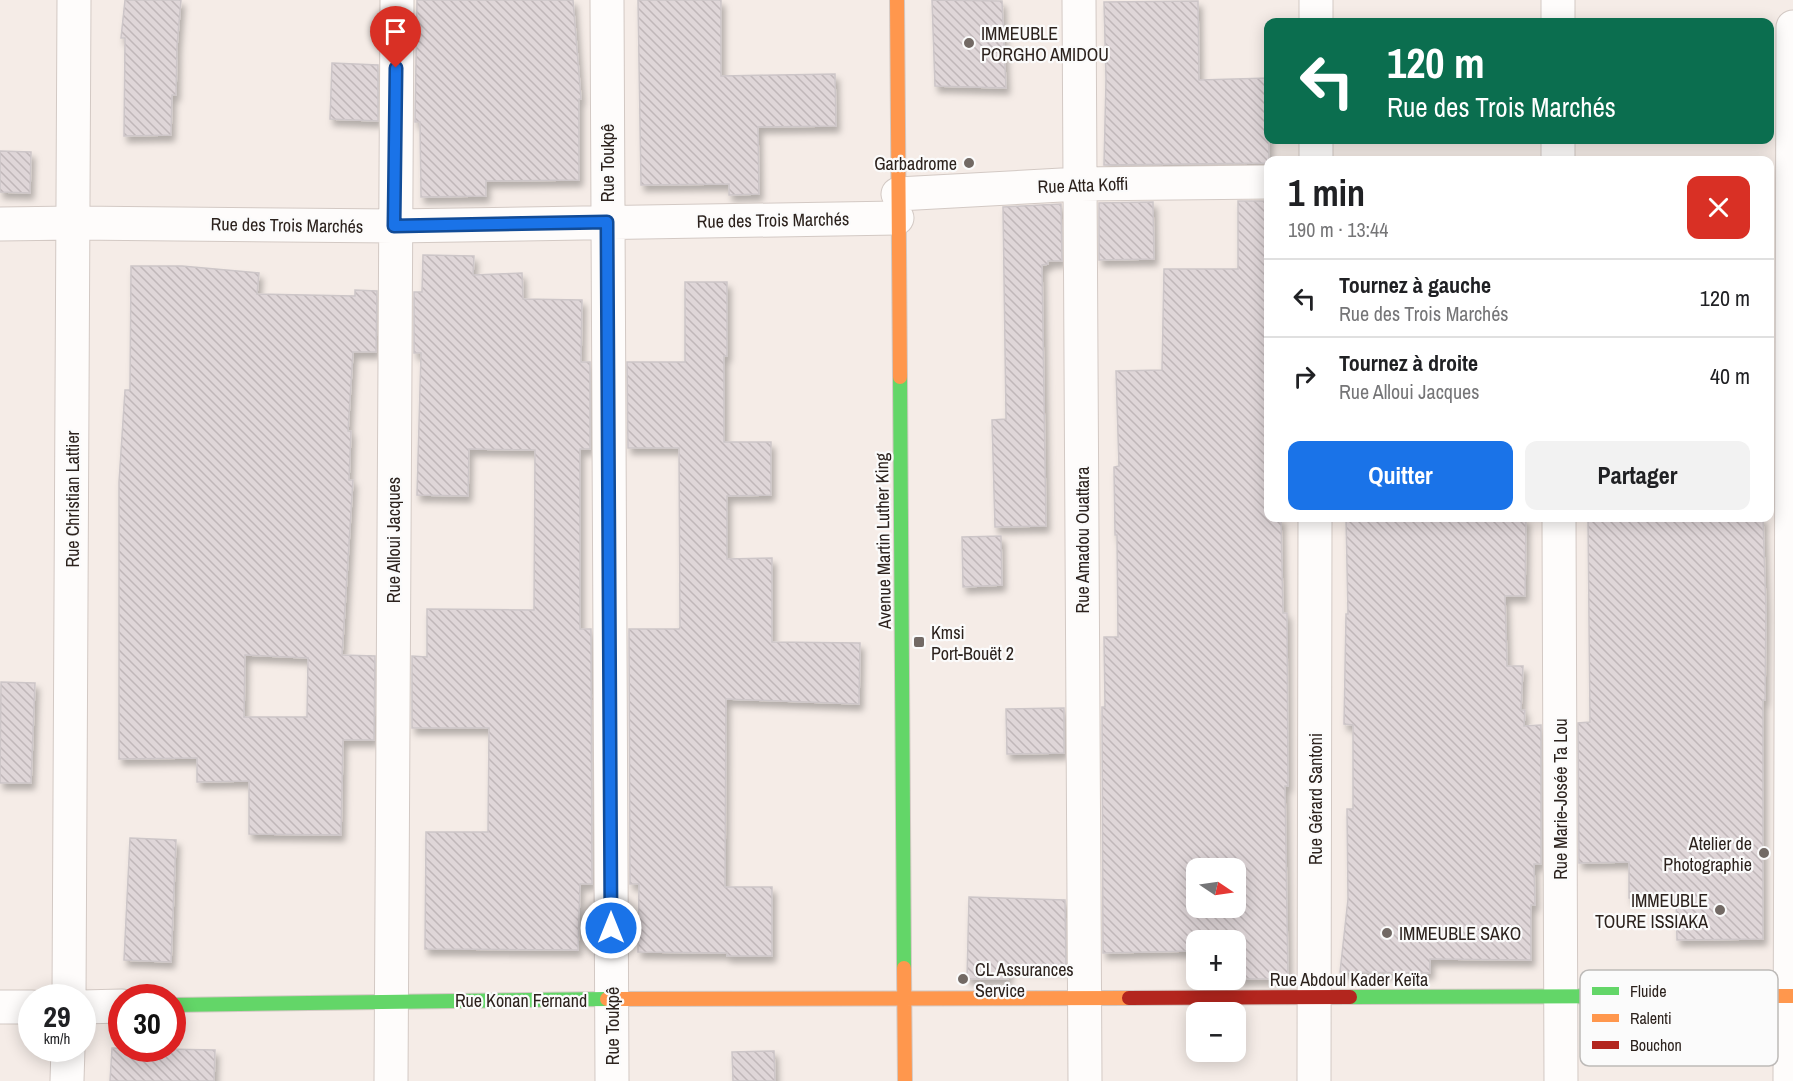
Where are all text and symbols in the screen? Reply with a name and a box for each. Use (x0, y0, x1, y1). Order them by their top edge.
pin (370, 6, 421, 68)
icon: arrive (379, 15, 412, 48)
place label: IMMEUBLE PORGHO AMIDOU (981, 21, 1109, 67)
text: 120 m (1387, 35, 1485, 91)
marker: IMMEUBLE PORGHO AMIDOU (962, 36, 976, 50)
icon: left (1288, 42, 1366, 120)
text: Rue des Trois Marchés (1387, 89, 1616, 125)
street label: Rue Toukpê (595, 124, 620, 202)
place label: Garbadrome (874, 151, 957, 176)
marker: Garbadrome (962, 156, 976, 170)
text: 1 min (1288, 169, 1365, 217)
street label: Rue Atta Koffi (1037, 171, 1129, 199)
button: close (1687, 176, 1750, 239)
street label: Rue des Trois Marchés (696, 206, 850, 234)
street label: Rue des Trois Marchés (210, 211, 364, 239)
text: 190 m · 13:44 (1288, 216, 1388, 243)
text: Tournez à gauche (1339, 270, 1491, 300)
icon: left (1288, 282, 1321, 315)
text: 120 m (1700, 283, 1750, 313)
text: Rue des Trois Marchés (1339, 300, 1509, 327)
text: Tournez à droite (1339, 348, 1478, 378)
icon: right (1288, 360, 1321, 393)
text: 40 m (1710, 361, 1750, 391)
text: Rue Alloui Jacques (1339, 378, 1479, 405)
street label: Rue Christian Lattier (60, 430, 85, 568)
button: Quitter (1288, 441, 1513, 510)
button: Partager (1525, 441, 1750, 510)
street label: Avenue Martin Luther King (869, 452, 897, 630)
street label: Rue Amadou Ouattara (1070, 467, 1095, 613)
street label: Rue Alloui Jacques (381, 477, 406, 603)
place label: Kmsi Port-Bouët 2 (931, 620, 1014, 666)
marker: Kmsi Port-Bouët 2 (912, 635, 926, 649)
street label: Rue Marie-Josée Ta Lou (1548, 718, 1573, 880)
street label: Rue Gérard Santoni (1303, 733, 1328, 865)
place label: Atelier de Photographie (1663, 831, 1752, 877)
marker: Atelier de Photographie (1757, 846, 1771, 860)
north arrow (1186, 858, 1246, 918)
map controls (1186, 858, 1246, 1062)
place label: IMMEUBLE TOURE ISSIAKA (1595, 888, 1708, 934)
position arrow (579, 896, 643, 960)
marker: IMMEUBLE TOURE ISSIAKA (1713, 903, 1727, 917)
place label: IMMEUBLE SAKO (1399, 921, 1521, 946)
marker: IMMEUBLE SAKO (1380, 926, 1394, 940)
button: + (1186, 930, 1246, 990)
place label: CL Assurances Service (975, 957, 1074, 1003)
street label: Rue Abdoul Kader Keïta (1270, 967, 1428, 992)
legend (1580, 970, 1778, 1066)
marker: CL Assurances Service (956, 972, 970, 986)
text: Fluide (1630, 980, 1666, 1002)
speed limit sign: 30 (108, 984, 186, 1062)
street label: Rue Toukpê (600, 987, 625, 1065)
street label: Rue Konan Fernand (455, 988, 587, 1013)
text: 29 (43, 996, 71, 1036)
button: − (1186, 1002, 1246, 1062)
text: Ralenti (1630, 1007, 1672, 1029)
text: km/h (44, 1028, 70, 1049)
text: Bouchon (1630, 1034, 1682, 1056)

